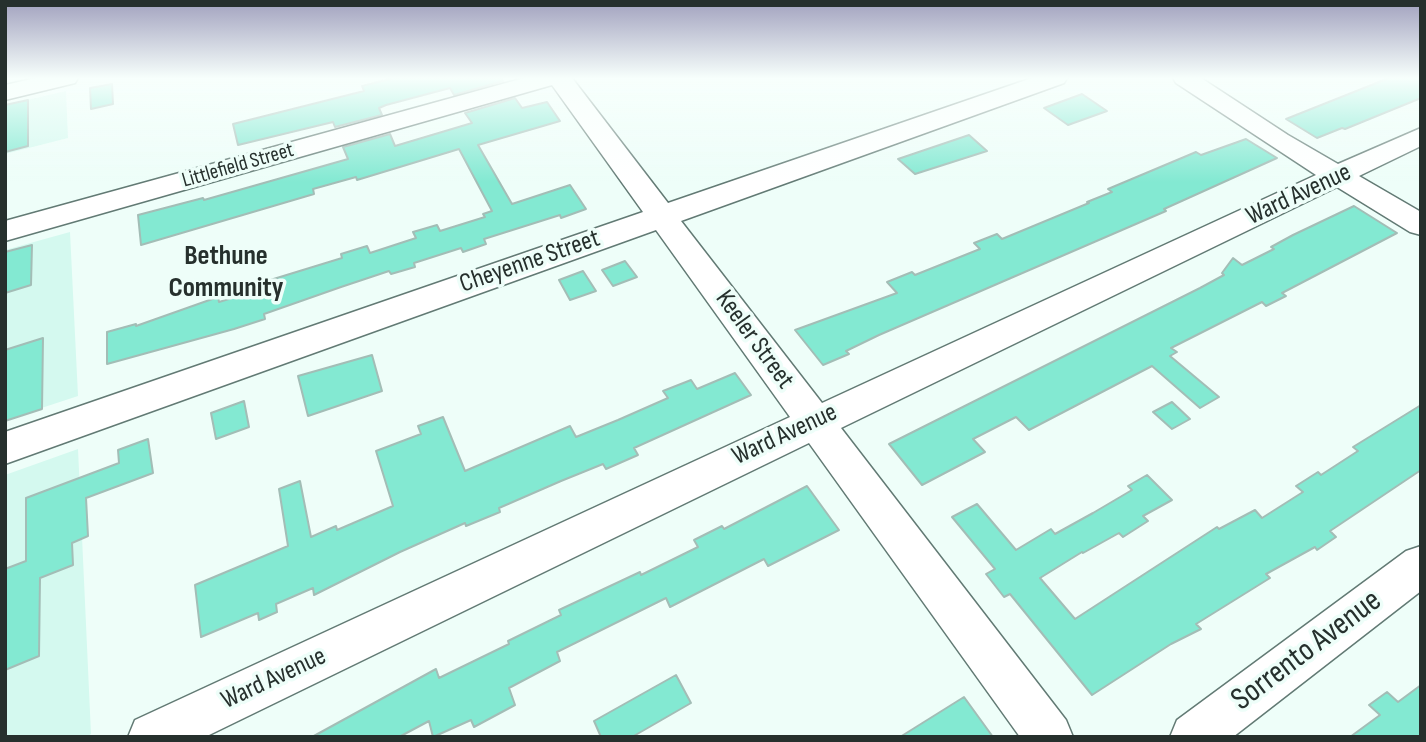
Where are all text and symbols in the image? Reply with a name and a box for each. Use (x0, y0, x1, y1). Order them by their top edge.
street label: Littlefield Street (179, 138, 297, 194)
street label: Ward Avenue (1242, 157, 1356, 233)
street label: Cheyenne Street (456, 223, 604, 301)
district label: Bethune Community (169, 240, 283, 306)
street label: Keeler Street (708, 285, 800, 395)
street label: Ward Avenue (728, 397, 842, 473)
street label: Sorrento Avenue (1224, 582, 1390, 720)
street label: Ward Avenue (217, 641, 331, 717)

